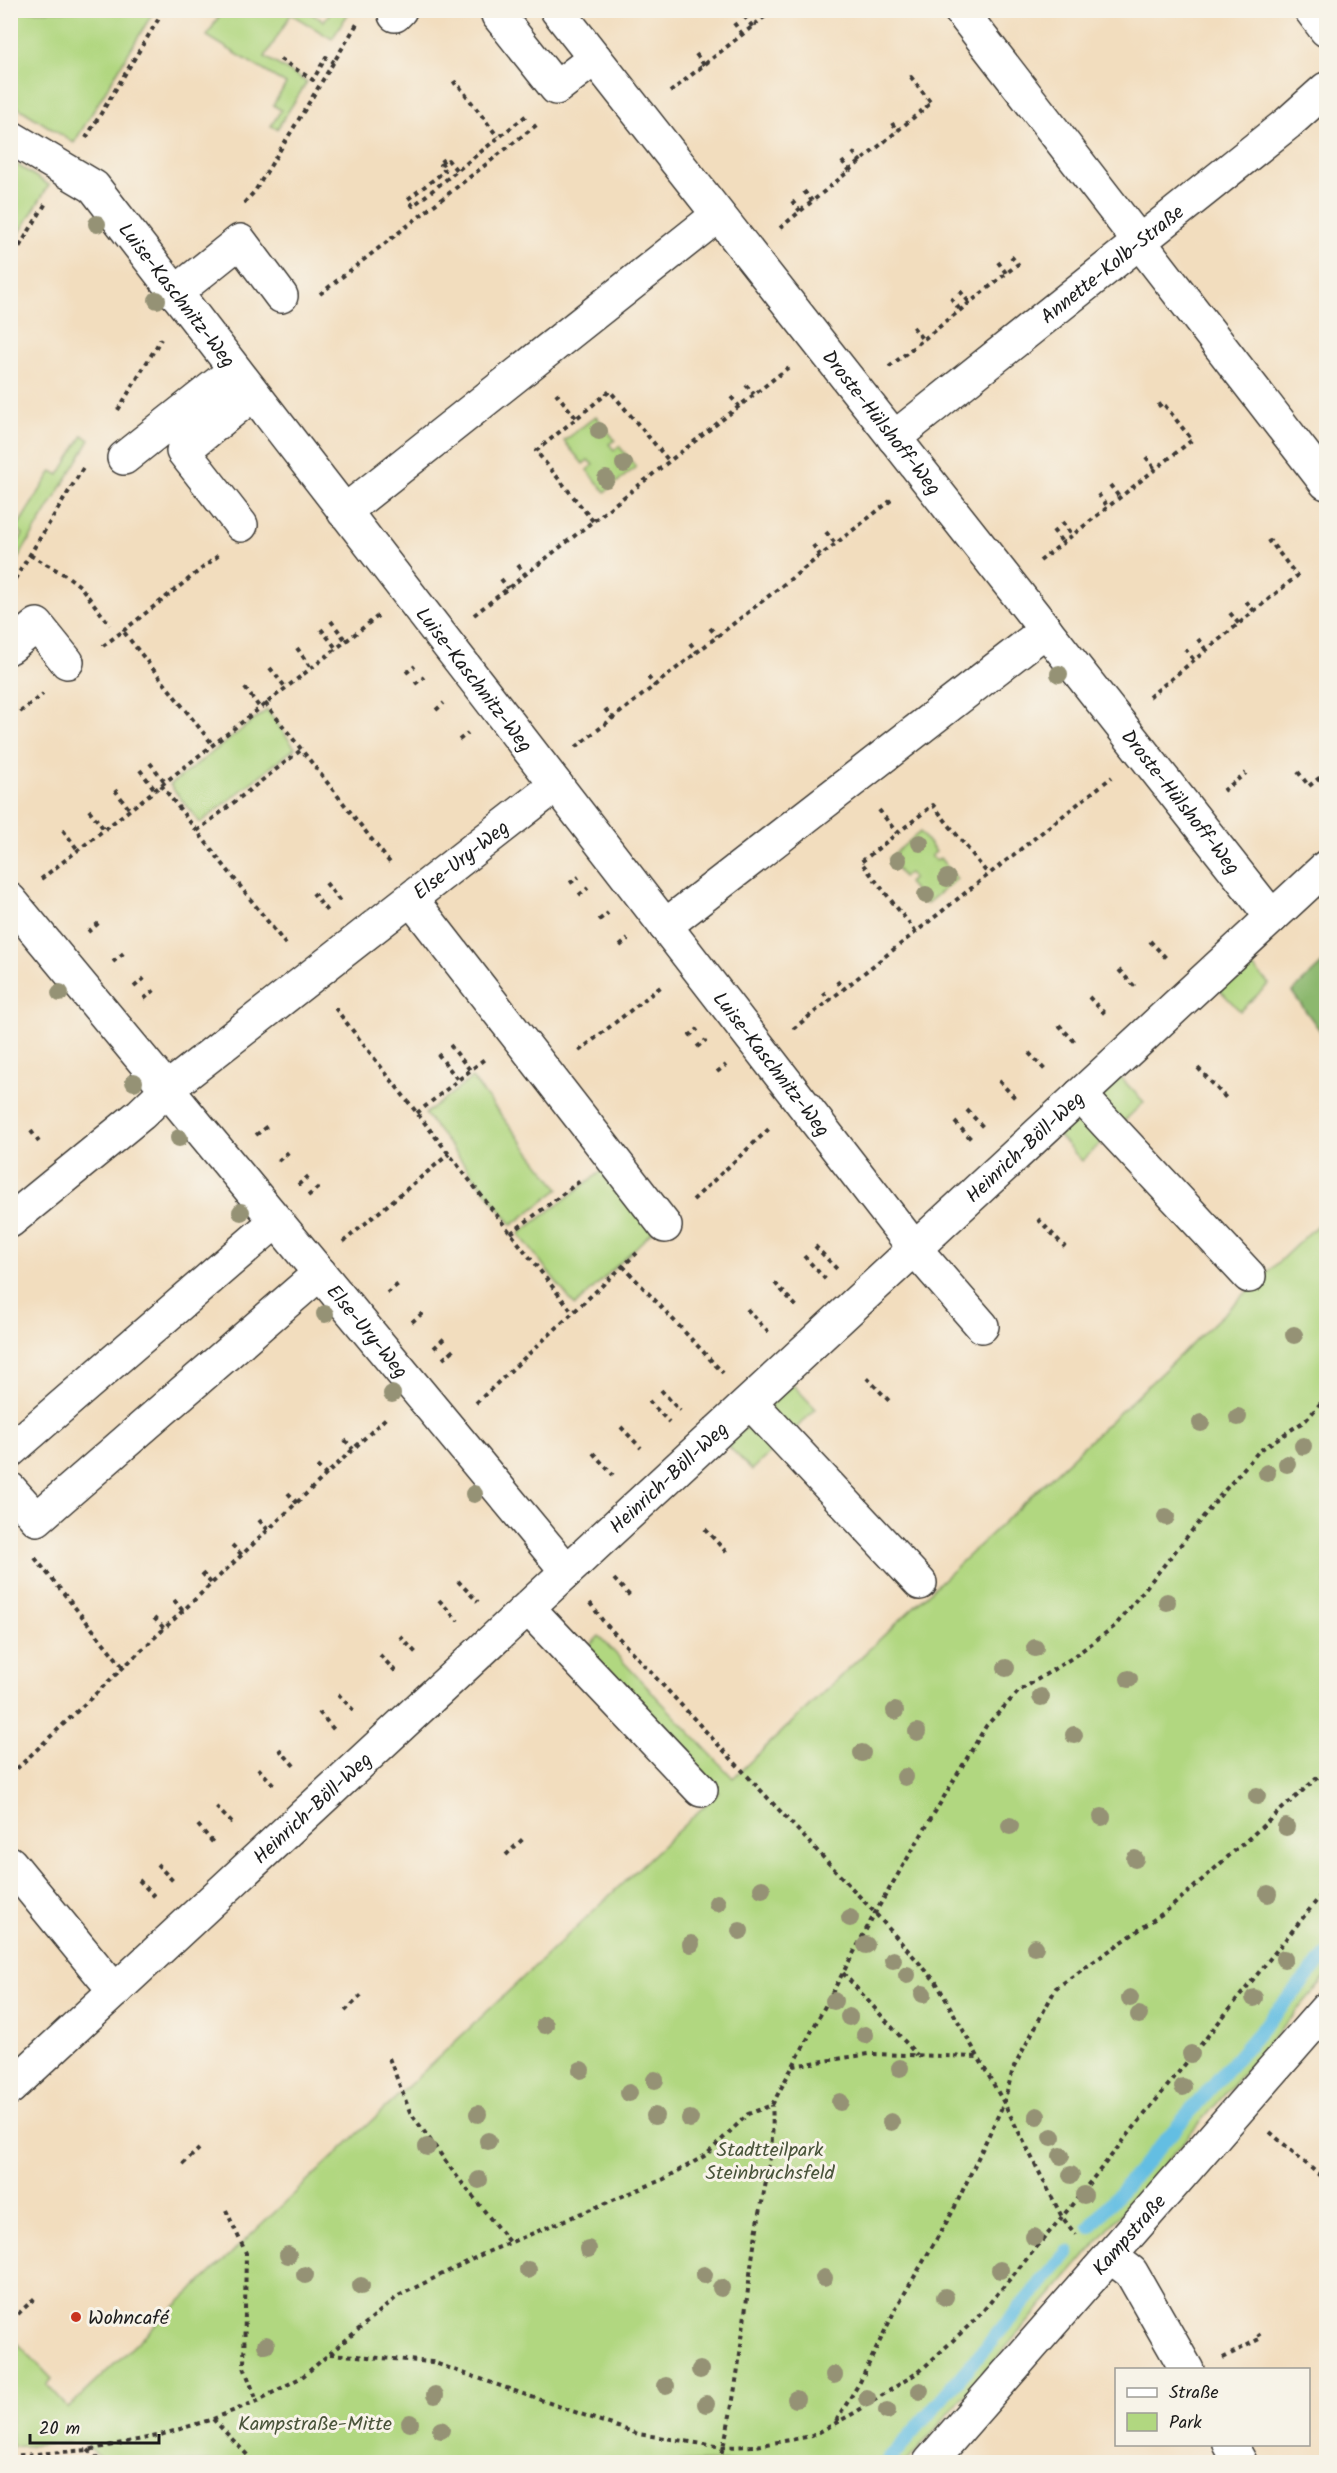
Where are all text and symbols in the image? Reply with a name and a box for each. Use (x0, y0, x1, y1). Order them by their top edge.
street label: Annette-Kolb-Straße (1034, 198, 1192, 333)
street label: Luise-Kaschnitz-Weg (109, 216, 242, 376)
street label: Droste-Hülshoff-Weg (813, 344, 948, 503)
street label: Luise-Kaschnitz-Weg (406, 601, 540, 760)
street label: Droste-Hülshoff-Weg (1112, 723, 1247, 883)
street label: Else-Ury-Weg (407, 813, 517, 909)
street label: Luise-Kaschnitz-Weg (704, 985, 837, 1145)
street label: Heinrich-Böll-Weg (959, 1084, 1093, 1212)
street label: Else-Ury-Weg (317, 1278, 415, 1386)
street label: Heinrich-Böll-Weg (603, 1415, 737, 1542)
street label: Heinrich-Böll-Weg (246, 1745, 380, 1873)
park label: Stadtteilpark Steinbruchsfeld (705, 2135, 836, 2190)
street label: Kampstraße (1085, 2188, 1175, 2284)
place label: Wohncafé (88, 2303, 170, 2335)
marker: Wohncafé (69, 2310, 83, 2324)
legend (1115, 2368, 1310, 2446)
text: Straße (1169, 2379, 1219, 2408)
scale bar (30, 2407, 159, 2445)
park label: Kampstraße-Mitte (238, 2409, 392, 2441)
text: Park (1169, 2409, 1202, 2438)
text: 20 m (39, 2415, 80, 2444)

